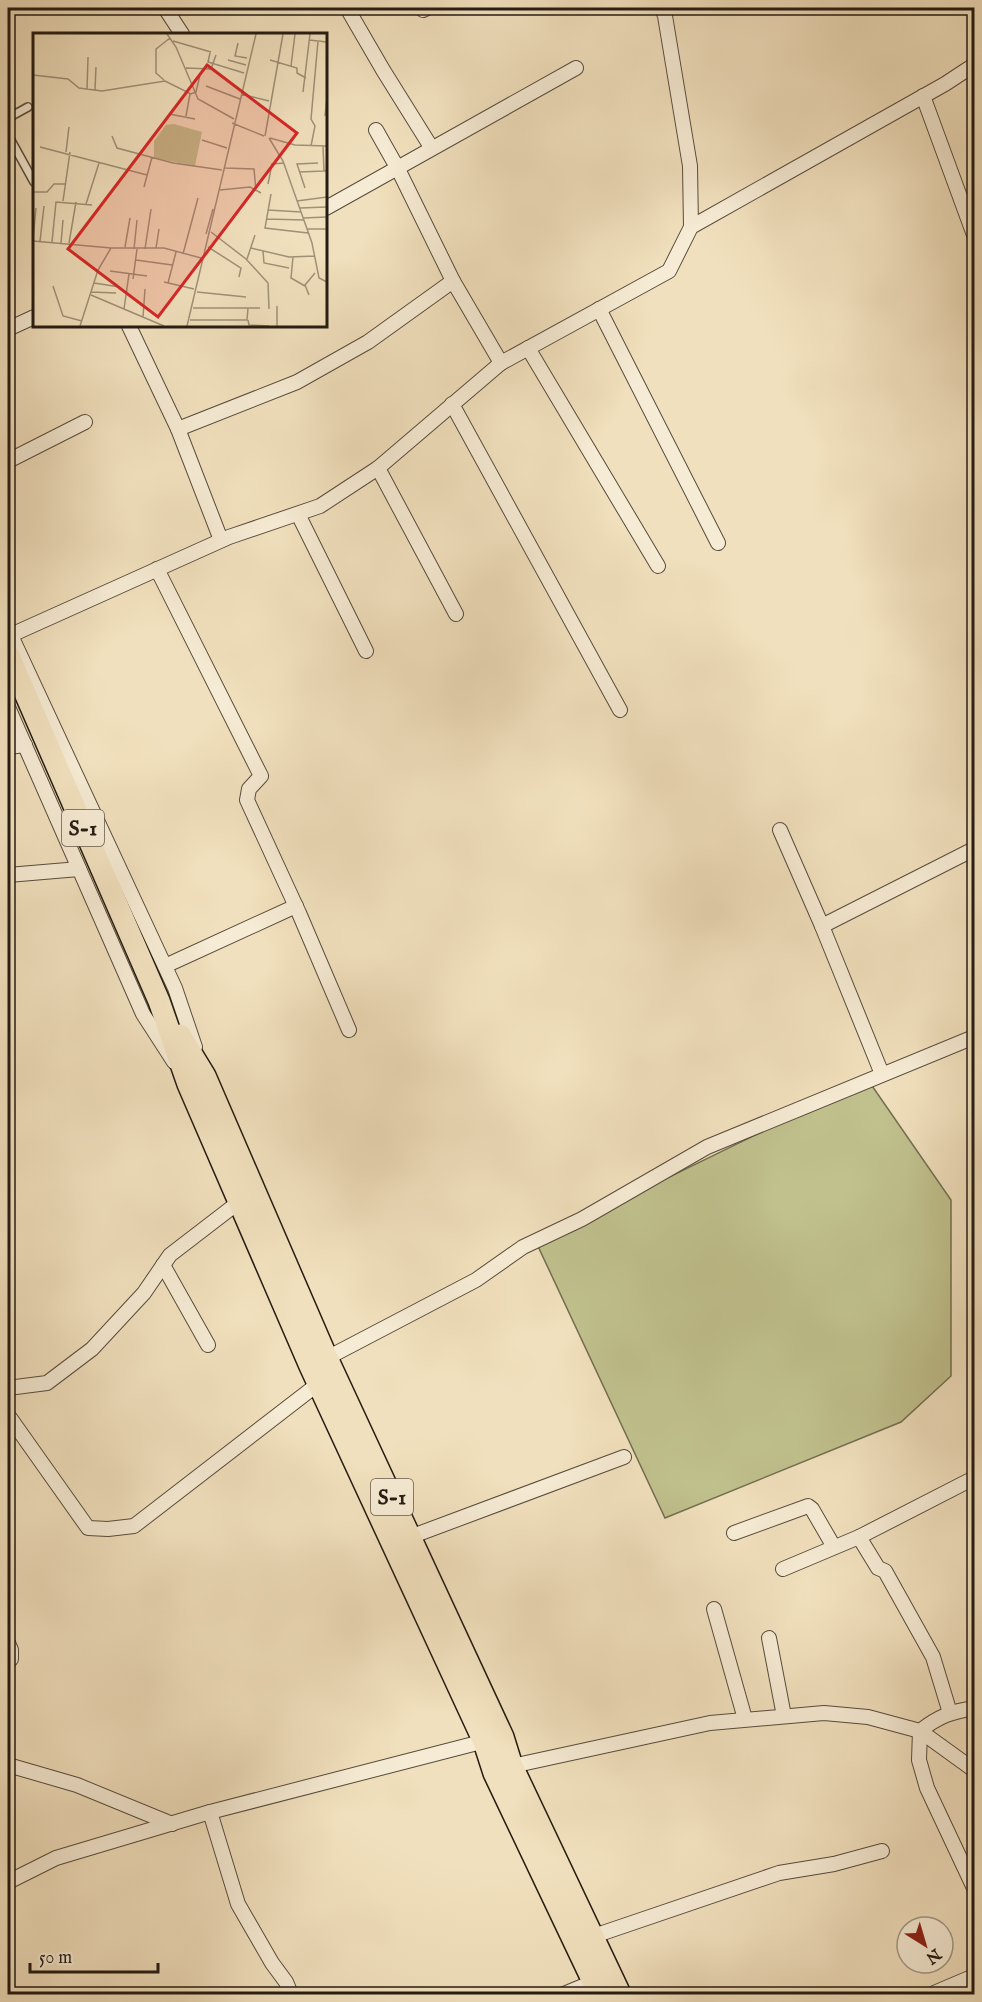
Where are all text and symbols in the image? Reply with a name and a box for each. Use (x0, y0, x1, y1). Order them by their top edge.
inset map (33, 33, 327, 327)
road number: S-1 (62, 810, 104, 846)
road number: S-1 (371, 1479, 413, 1515)
north arrow (895, 1915, 955, 1975)
scale bar (30, 1936, 158, 1974)
text: N (921, 1943, 945, 1968)
text: 50 m (39, 1947, 72, 1970)

